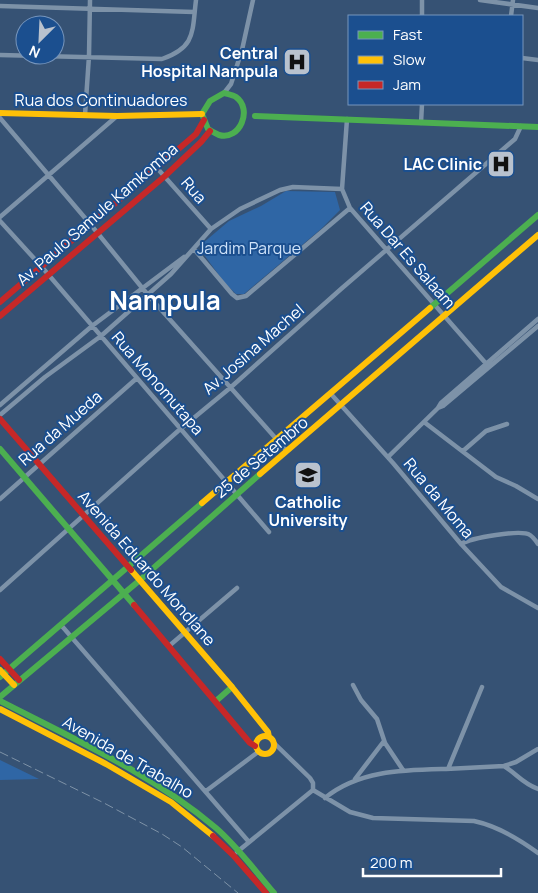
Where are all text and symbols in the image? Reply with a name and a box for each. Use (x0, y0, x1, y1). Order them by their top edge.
north arrow (15, 15, 65, 65)
legend (348, 15, 523, 105)
text: Fast (393, 24, 422, 45)
text: N (26, 42, 43, 63)
place label: Central Hospital Nampula (141, 42, 278, 82)
hospital icon: Central Hospital Nampula (282, 47, 312, 77)
text: Slow (393, 49, 426, 70)
text: Jam (393, 74, 421, 95)
street label: Rua dos Continuadores (15, 89, 187, 111)
street label: Av. Paulo Samule Kamkomba (12, 138, 182, 290)
hospital icon: LAC Clinic (486, 149, 516, 179)
place label: LAC Clinic (404, 153, 482, 175)
street label: Rua (176, 172, 212, 208)
street label: Rua Dar Es Salaam (355, 197, 461, 313)
park label: Jardim Parque (197, 237, 301, 259)
district label: Nampula (109, 282, 221, 318)
street label: Av. Josina Machel (198, 299, 308, 399)
street label: Rua Monomutapa (107, 327, 209, 439)
street label: Rua da Mueda (14, 386, 106, 470)
street label: 25 de Setembro (209, 411, 313, 503)
street label: Rua da Moma (399, 453, 479, 543)
school or university icon: Catholic University (293, 460, 323, 490)
street label: Avenida Eduardo Mondlane (73, 486, 221, 650)
place label: Catholic University (268, 491, 348, 531)
street label: Avenida de Trabalho (59, 711, 197, 803)
scale bar (363, 846, 500, 878)
text: 200 m (370, 852, 413, 873)

